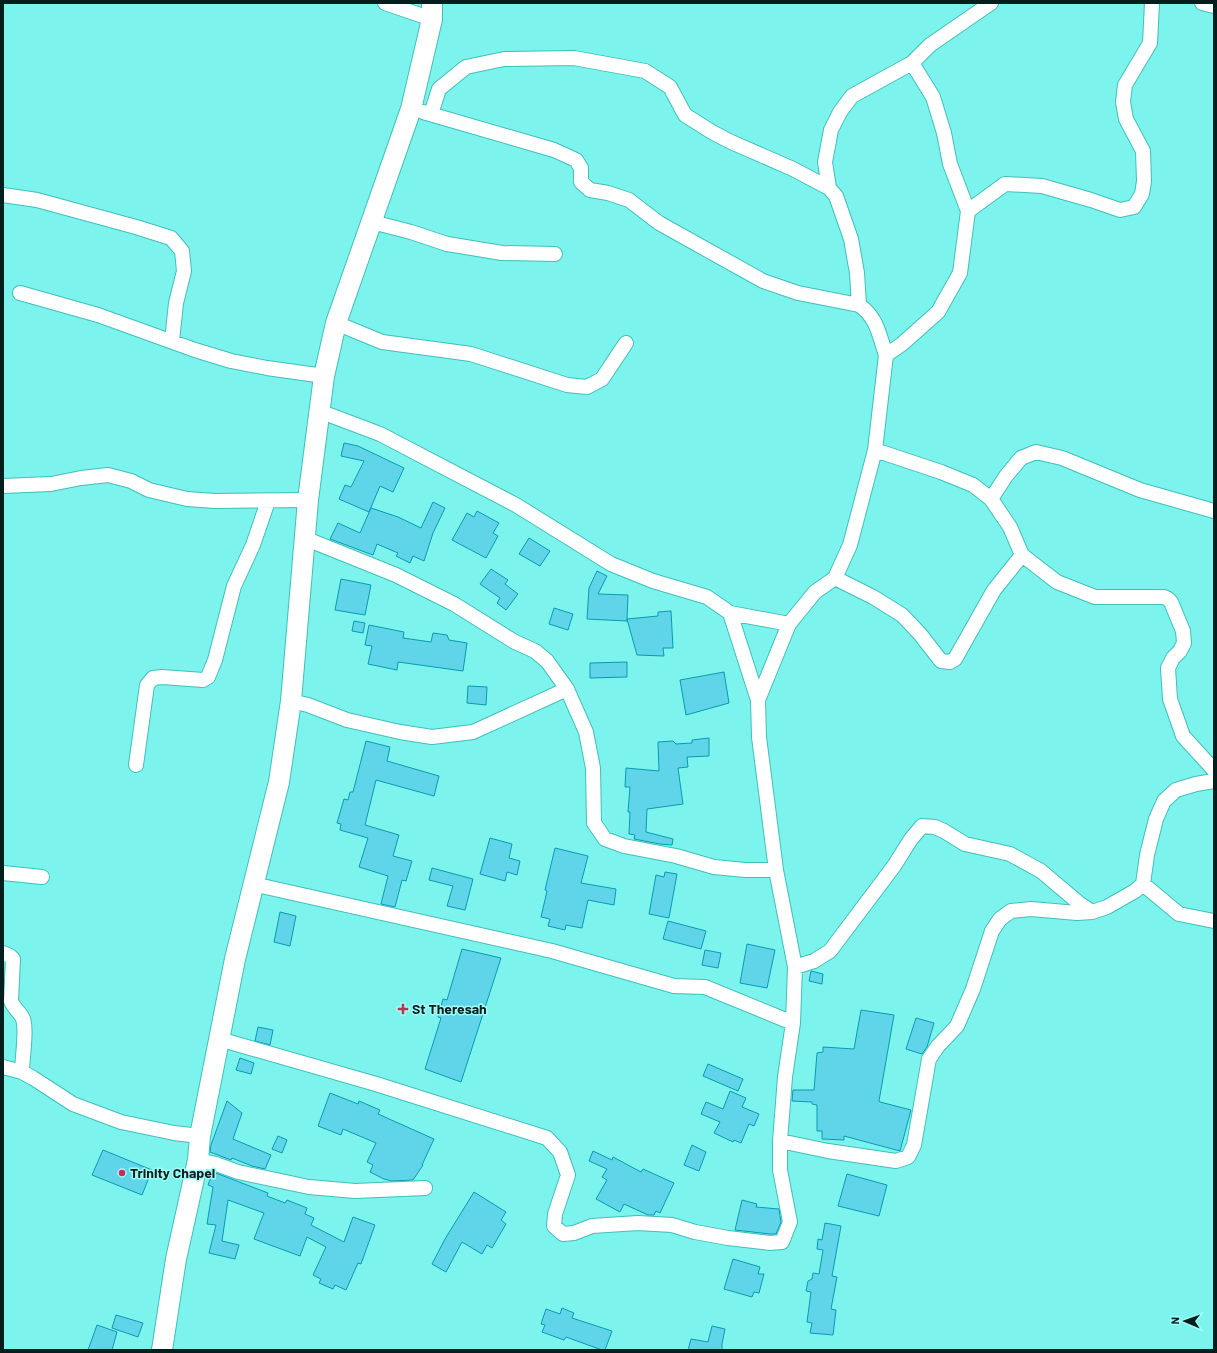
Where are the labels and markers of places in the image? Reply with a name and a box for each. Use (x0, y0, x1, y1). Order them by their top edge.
place label: St Theresah (412, 1000, 487, 1017)
marker: St Theresah (397, 1003, 409, 1015)
place label: Trinity Chapel (130, 1164, 215, 1181)
marker: Trinity Chapel (117, 1168, 127, 1178)

